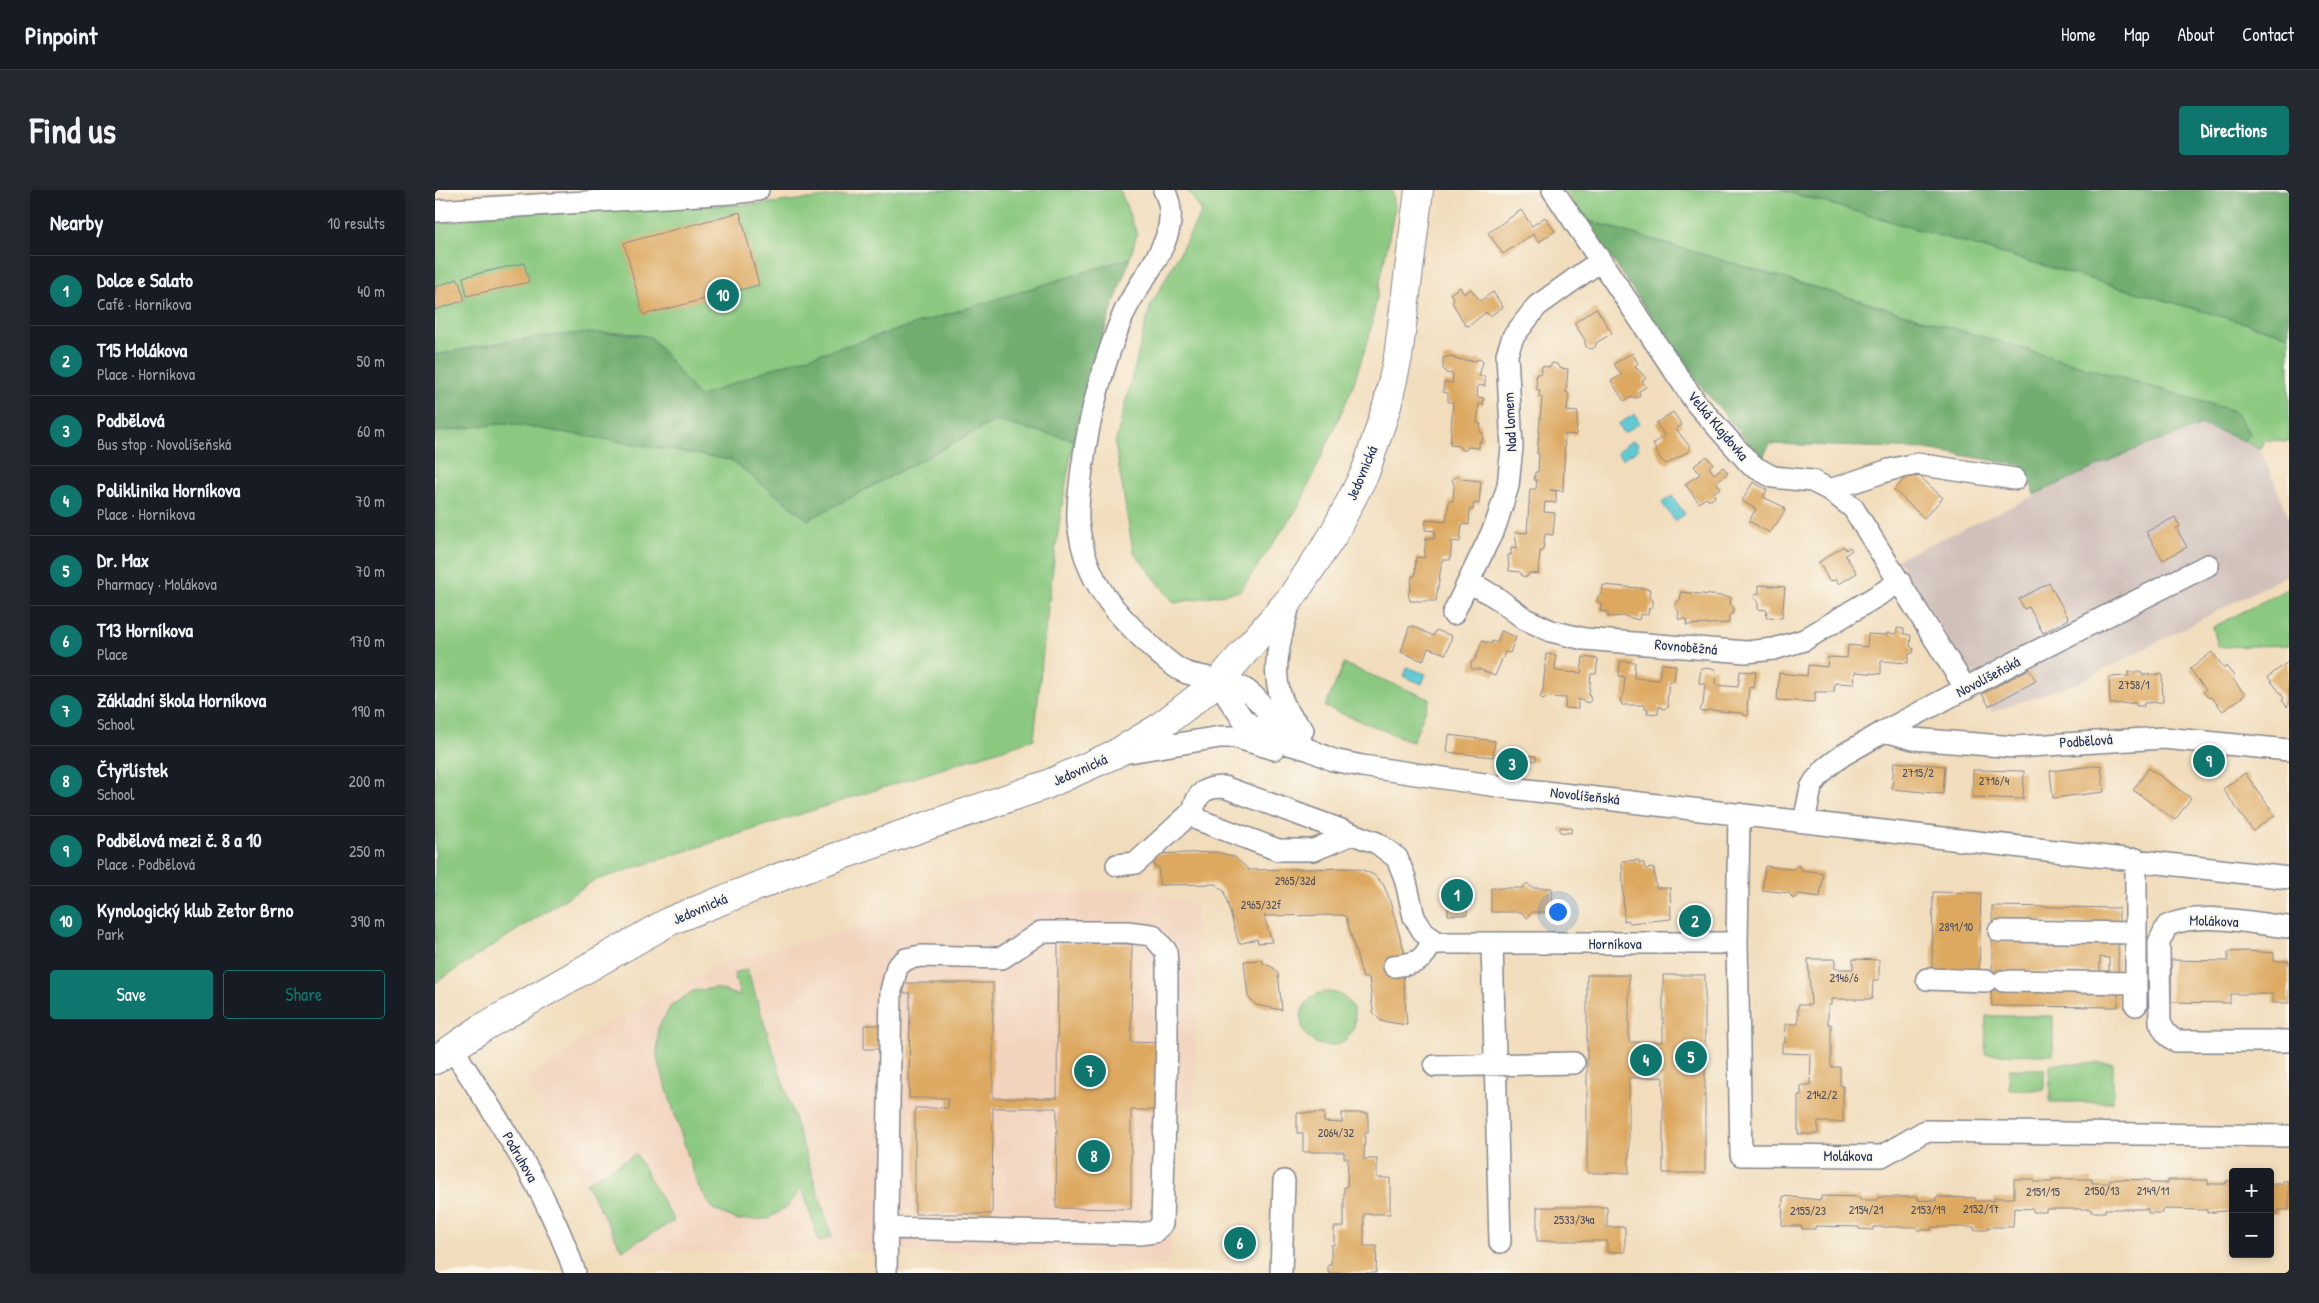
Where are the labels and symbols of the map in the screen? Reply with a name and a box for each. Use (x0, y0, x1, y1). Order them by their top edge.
pin: 10 (707, 276, 739, 314)
street label: Velká Klajdovka (1683, 386, 1754, 465)
street label: Nad lomem (1497, 392, 1522, 452)
street label: Jedovnická (1341, 442, 1382, 503)
street label: Rovnoběžná (1654, 633, 1718, 660)
street label: Novolíšeňská (1952, 651, 2024, 702)
house number: 2758/1 (2118, 676, 2150, 693)
street label: Podbělová (2059, 728, 2113, 753)
pin: 9 (2193, 742, 2225, 780)
pin: 3 (1496, 745, 1528, 783)
street label: Jedovnická (1049, 748, 1110, 791)
house number: 2715/2 (1902, 764, 1934, 781)
house number: 2716/4 (1979, 772, 2010, 789)
street label: Novolíšeňská (1549, 781, 1621, 810)
house number: 2965/32d (1275, 872, 1316, 889)
pin: 1 (1441, 876, 1473, 914)
street label: Jedovnická (669, 888, 730, 929)
house number: 2965/32f (1241, 896, 1282, 913)
your location (1545, 899, 1571, 925)
pin: 2 (1679, 902, 1711, 940)
street label: Molákova (2189, 909, 2239, 932)
house number: 2891/10 (1939, 918, 1973, 935)
street label: Horníkova (1588, 933, 1642, 954)
house number: 2146/6 (1829, 969, 1859, 986)
pin: 5 (1675, 1038, 1707, 1076)
pin: 4 (1630, 1041, 1662, 1079)
pin: 7 (1074, 1052, 1106, 1090)
house number: 2142/2 (1807, 1086, 1838, 1103)
house number: 2064/32 (1318, 1124, 1355, 1141)
street label: Podruhova (498, 1128, 543, 1186)
pin: 8 (1078, 1137, 1110, 1175)
street label: Molákova (1824, 1145, 1873, 1166)
house number: 2150/13 (2084, 1182, 2120, 1199)
house number: 2149/11 (2137, 1182, 2169, 1199)
house number: 2151/15 (2026, 1183, 2060, 1200)
house number: 2152/17 (1963, 1200, 1999, 1217)
house number: 2154/21 (1849, 1201, 1883, 1218)
house number: 2153/19 (1911, 1201, 1946, 1218)
house number: 2155/23 (1790, 1202, 1826, 1219)
house number: 2533/34a (1553, 1211, 1595, 1228)
pin: 6 (1224, 1224, 1256, 1262)

